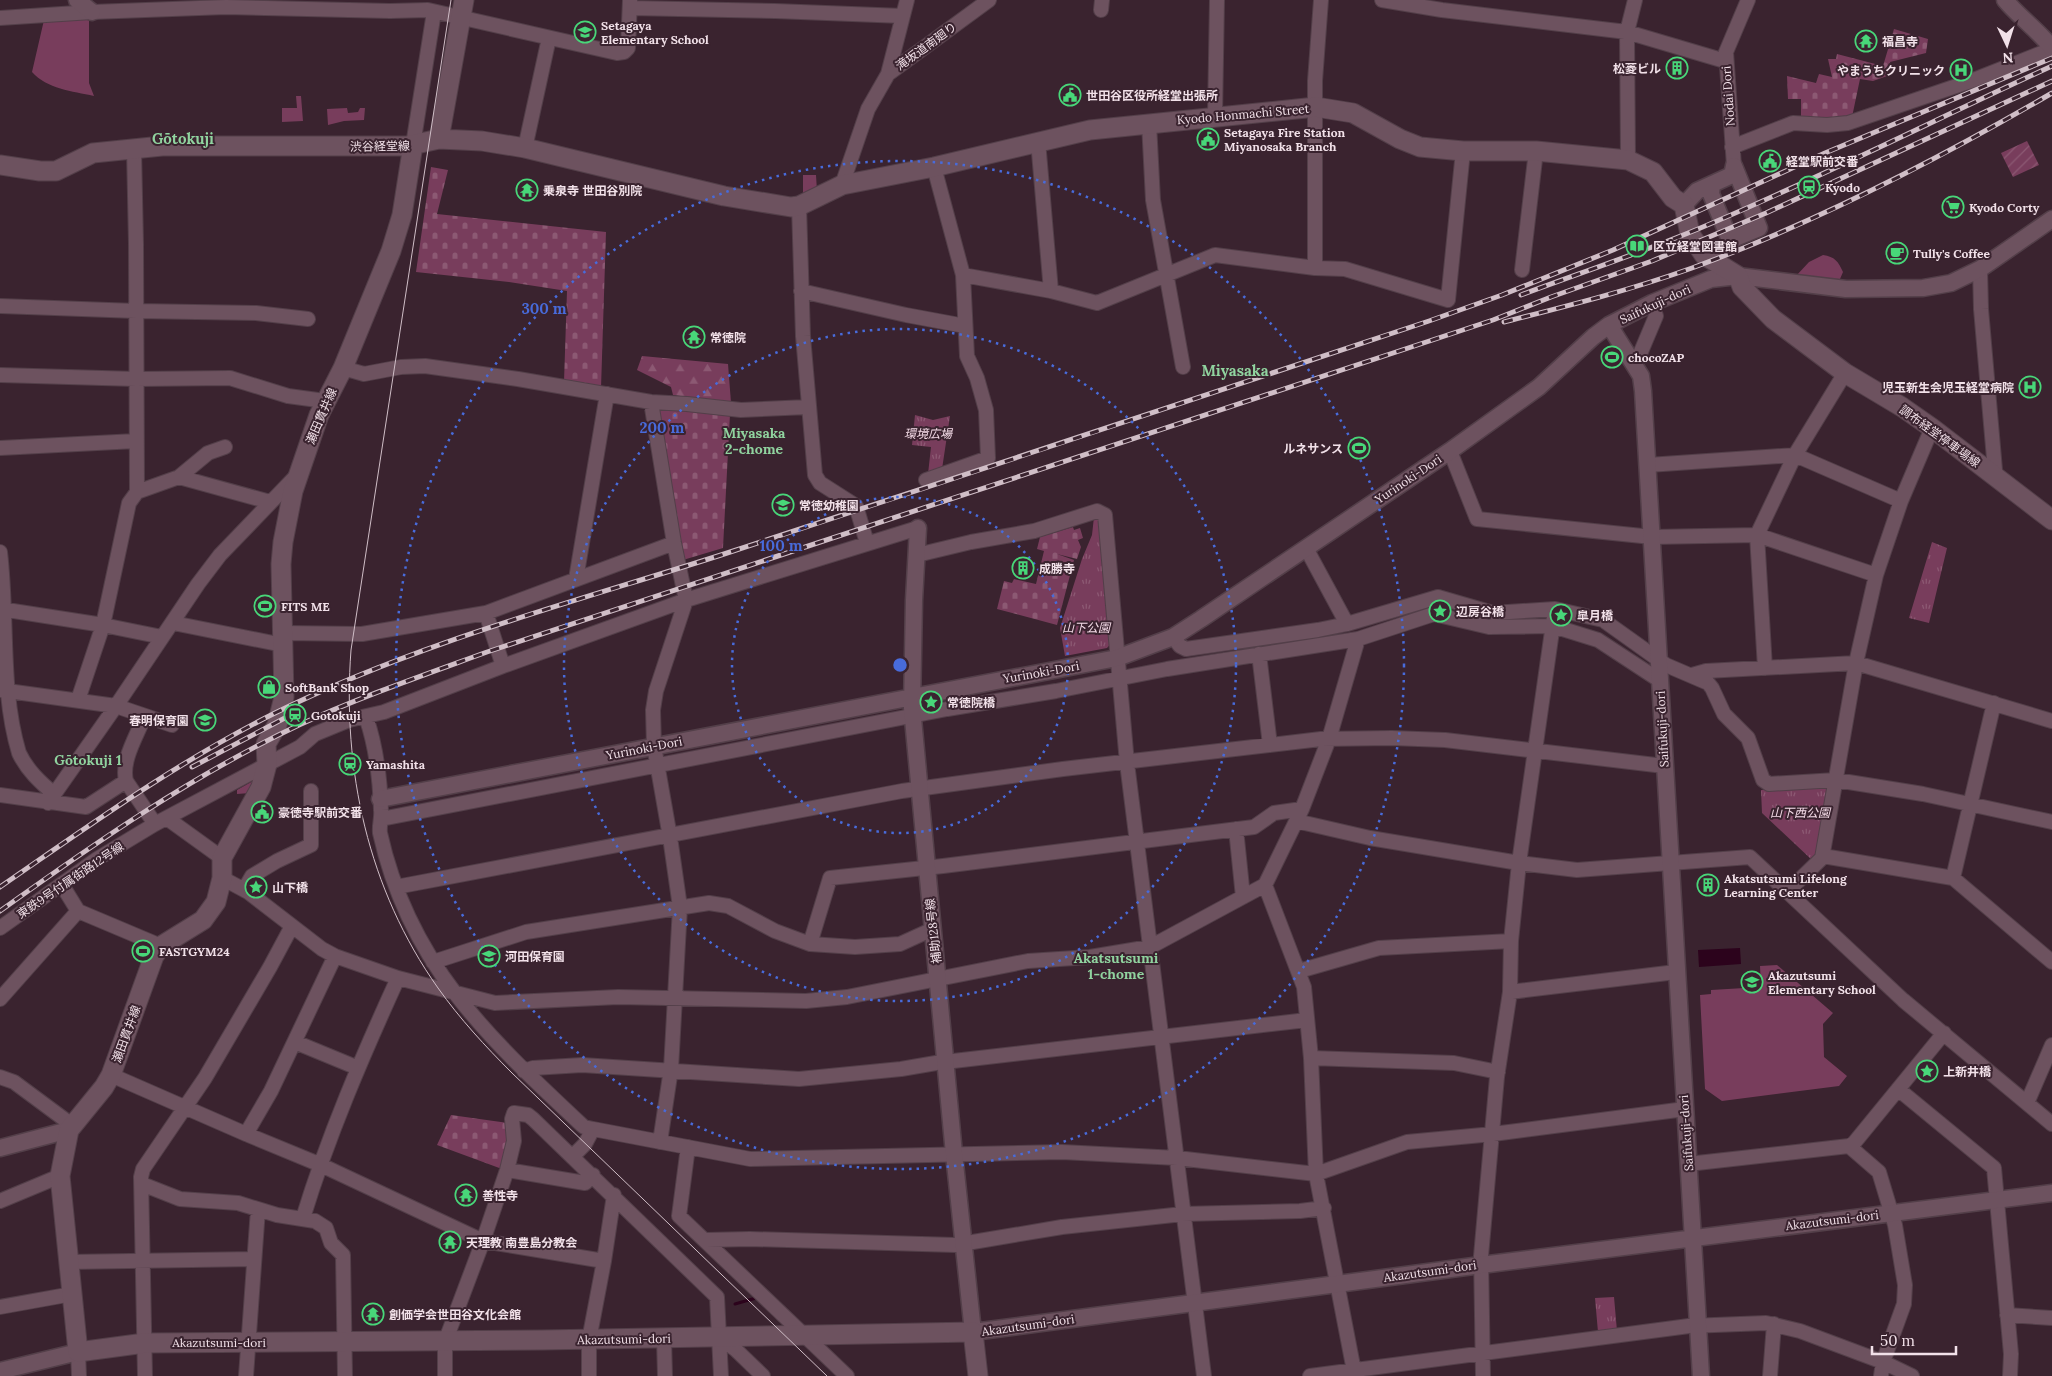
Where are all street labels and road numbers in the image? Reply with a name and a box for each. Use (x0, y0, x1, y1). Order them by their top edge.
street label: 滝坂道南廻り (892, 19, 960, 73)
street label: Nodai Dori (1718, 65, 1738, 127)
street label: Kyodo Honmachi Street (1176, 101, 1310, 127)
street label: 渋谷経堂線 (350, 138, 410, 154)
street label: Saifukuji-dori (1617, 281, 1693, 327)
street label: 瀬田貫井線 (302, 385, 340, 447)
street label: 調布経堂停車場線 (1897, 402, 1983, 470)
street label: Yurinoki-Dori (1371, 451, 1444, 507)
street label: Yurinoki-Dori (1001, 658, 1080, 686)
street label: Saifukuji-dori (1653, 690, 1671, 768)
street label: Yurinoki-Dori (604, 733, 683, 763)
street label: 東鉄9号付属街路12号線 (14, 839, 126, 921)
street label: 補助128号線 (922, 898, 944, 964)
street label: 瀬田貫井線 (109, 1003, 143, 1065)
street label: Saifukuji-dori (1676, 1094, 1696, 1172)
street label: Akazutsumi-dori (1784, 1207, 1879, 1233)
street label: Akazutsumi-dori (1382, 1257, 1477, 1285)
street label: Akazutsumi-dori (980, 1311, 1075, 1339)
street label: Akazutsumi-dori (576, 1331, 671, 1347)
street label: Akazutsumi-dori (171, 1335, 266, 1350)

